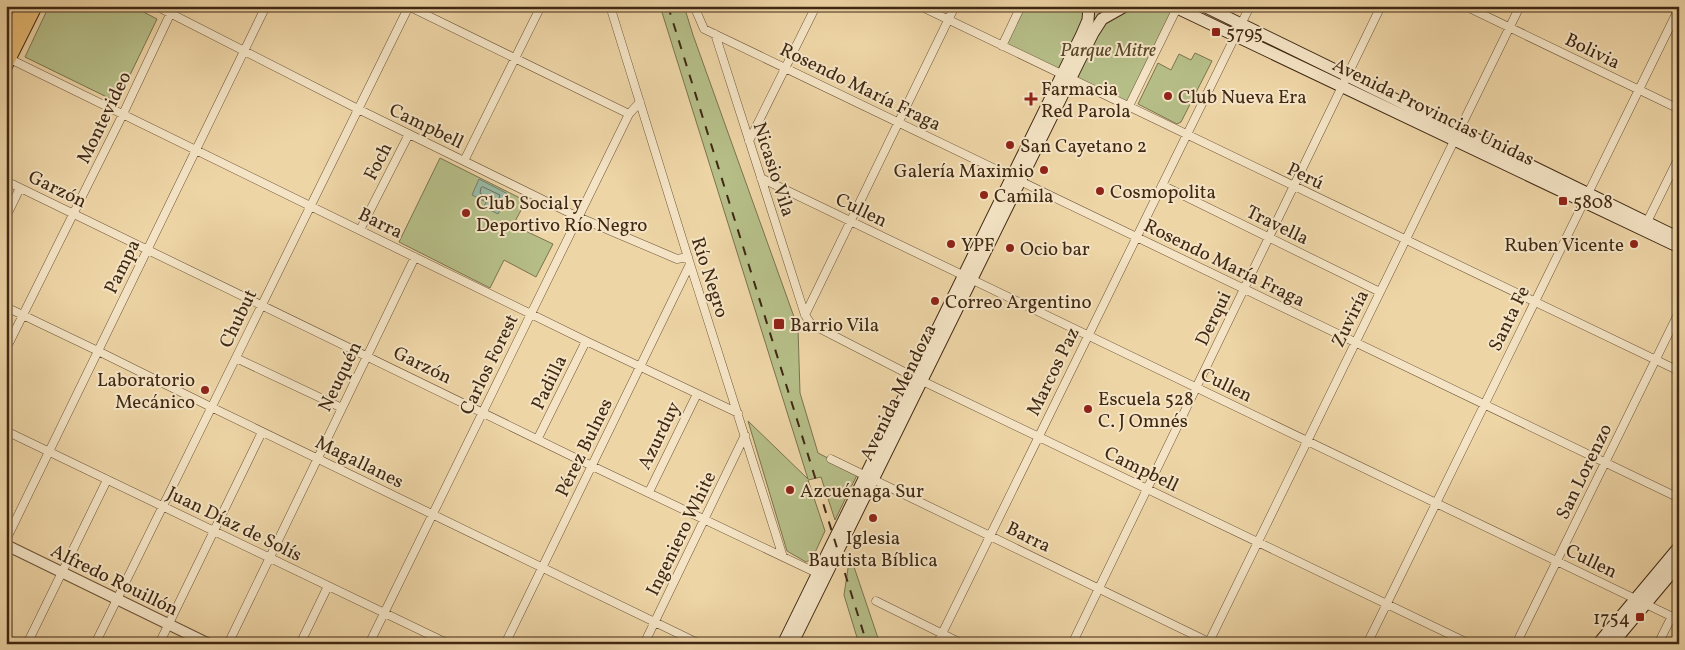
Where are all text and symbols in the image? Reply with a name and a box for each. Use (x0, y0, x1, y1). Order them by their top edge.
place label: 5795 (1226, 21, 1263, 47)
marker: 5795 (1210, 26, 1222, 38)
street label: Bolivia (1560, 27, 1624, 76)
street label: Rosendo María Fraga (775, 37, 945, 138)
park label: Parque Mitre (1060, 38, 1156, 64)
street label: Avenida Provincias Unidas (1328, 52, 1539, 173)
street label: Montevideo (71, 67, 138, 168)
place label: Farmacia Red Parola (1041, 77, 1131, 125)
place label: Club Nueva Era (1178, 85, 1307, 111)
marker: Club Nueva Era (1162, 90, 1174, 102)
marker: Farmacia Red Parola (1025, 93, 1037, 105)
street label: Campbell (384, 98, 468, 156)
street label: Nicasio Vila (746, 119, 801, 220)
place label: San Cayetano 2 (1020, 134, 1147, 160)
street label: Foch (358, 139, 399, 185)
marker: San Cayetano 2 (1004, 139, 1016, 151)
street label: Perú (1282, 157, 1328, 197)
place label: Galería Maximio (894, 159, 1034, 185)
street label: Garzón (23, 164, 91, 215)
marker: Galería Maximio (1038, 164, 1050, 176)
place label: Cosmopolita (1110, 180, 1216, 206)
place label: Camila (994, 184, 1054, 210)
marker: Cosmopolita (1094, 185, 1106, 197)
street label: Cullen (831, 187, 891, 235)
marker: Camila (978, 189, 990, 201)
place label: 5808 (1573, 190, 1613, 216)
place label: Club Social y Deportivo Río Negro (476, 191, 647, 239)
marker: 5808 (1557, 195, 1569, 207)
street label: Travella (1241, 199, 1313, 252)
street label: Barra (353, 202, 407, 246)
marker: Club Social y Deportivo Río Negro (460, 207, 472, 219)
street label: Rosendo María Fraga (1139, 213, 1309, 314)
place label: YPF (961, 233, 995, 259)
place label: Ruben Vicente (1504, 233, 1624, 259)
street label: Río Negro (684, 234, 734, 321)
street label: Pampa (98, 235, 147, 298)
place label: Ocio bar (1020, 237, 1090, 263)
marker: YPF (945, 238, 957, 250)
marker: Ruben Vicente (1628, 238, 1640, 250)
marker: Ocio bar (1004, 242, 1016, 254)
street label: Santa Fe (1483, 282, 1537, 356)
street label: Chubut (213, 285, 264, 353)
street label: Zuviría (1326, 286, 1376, 352)
street label: Derqui (1189, 287, 1238, 350)
place label: Correo Argentino (945, 290, 1092, 316)
marker: Correo Argentino (929, 295, 941, 307)
street label: Carlos Forest (454, 310, 526, 420)
place label: Barrio Vila (790, 313, 879, 339)
marker: Barrio Vila (772, 317, 786, 331)
street label: Avenida Mendoza (854, 320, 943, 466)
street label: Marcos Paz (1021, 323, 1086, 421)
street label: Neuquén (313, 337, 369, 416)
street label: Garzón (388, 340, 456, 391)
street label: Padilla (525, 351, 574, 415)
street label: Cullen (1196, 362, 1256, 410)
place label: Laboratorio Mecánico (97, 368, 195, 416)
marker: Laboratorio Mecánico (199, 384, 211, 396)
place label: Escuela 528 C. J Omnés (1098, 387, 1194, 435)
street label: Pérez Bulnes (550, 394, 620, 502)
street label: Azurduy (632, 397, 687, 474)
marker: Escuela 528 C. J Omnés (1082, 403, 1094, 415)
street label: San Lorenzo (1550, 420, 1619, 524)
street label: Magallanes (310, 430, 408, 495)
street label: Campbell (1099, 441, 1183, 499)
street label: Ingeniero White (640, 467, 723, 600)
place label: Azcuénaga Sur (800, 479, 924, 505)
street label: Juan Díaz de Solís (162, 481, 306, 569)
marker: Azcuénaga Sur (784, 484, 796, 496)
marker: Iglesia Bautista Bíblica (867, 512, 879, 524)
street label: Barra (1001, 516, 1055, 560)
place label: Iglesia Bautista Bíblica (808, 526, 938, 574)
street label: Cullen (1561, 538, 1621, 586)
street label: Alfredo Rouillón (46, 539, 182, 623)
place label: 1754 (1593, 606, 1630, 632)
marker: 1754 (1634, 611, 1646, 623)

